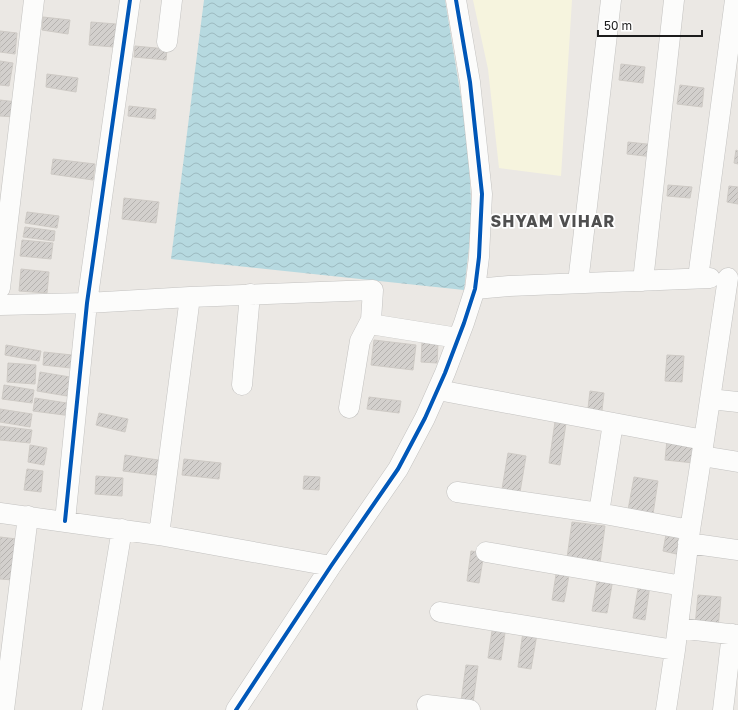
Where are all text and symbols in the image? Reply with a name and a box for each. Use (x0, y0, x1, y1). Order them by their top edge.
scale bar (598, 12, 702, 38)
text: 50 m (604, 18, 632, 33)
district label: SHYAM VIHAR (491, 211, 615, 231)

